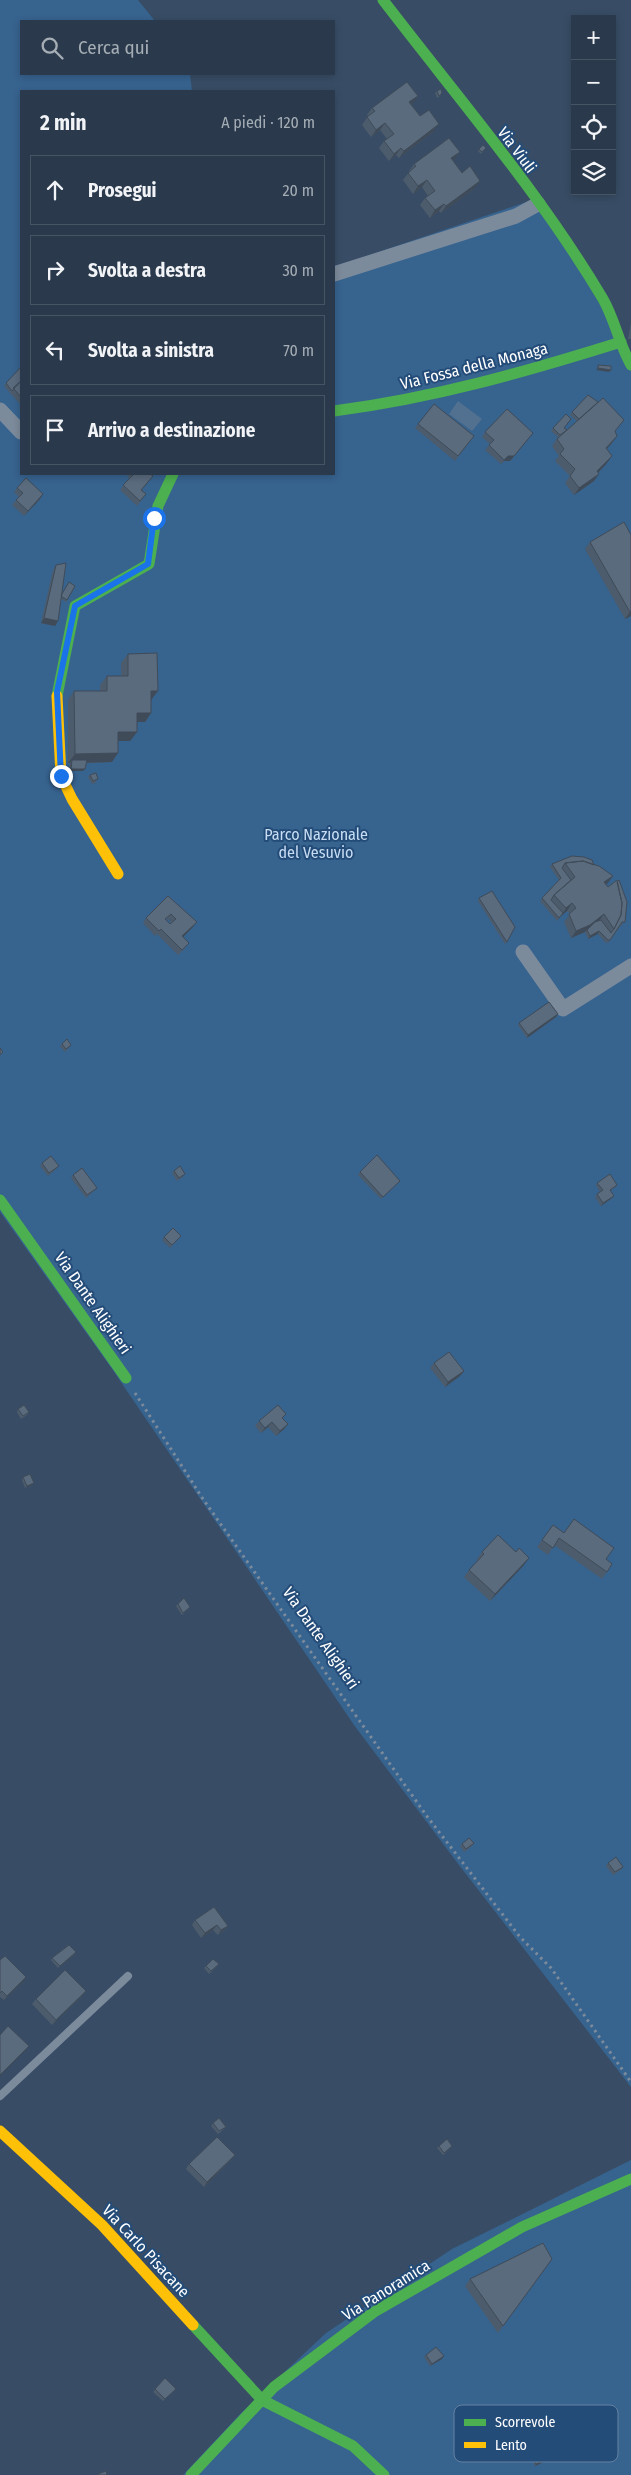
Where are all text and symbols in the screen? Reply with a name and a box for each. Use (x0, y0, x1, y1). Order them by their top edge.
map controls (571, 15, 616, 195)
button: + (571, 15, 616, 60)
search box (20, 20, 335, 75)
icon: search (38, 34, 66, 62)
text: Cerca qui (78, 36, 149, 59)
button: − (571, 60, 616, 105)
button: locate (571, 105, 616, 150)
text: 2 min (40, 110, 87, 136)
text: A piedi · 120 m (221, 113, 315, 132)
street label: Via Viuli (494, 123, 540, 177)
button: layers (571, 150, 616, 195)
icon: ahead (41, 176, 69, 204)
text: Prosegui (88, 179, 157, 202)
text: 20 m (283, 181, 314, 200)
icon: right (41, 256, 69, 284)
text: Svolta a destra (88, 259, 206, 282)
text: 30 m (282, 261, 314, 280)
icon: left (41, 336, 69, 364)
street label: Via Fossa della Monaga (398, 338, 550, 393)
text: Svolta a sinistra (88, 339, 214, 362)
text: 70 m (283, 341, 314, 360)
icon: arrive (41, 416, 69, 444)
text: Arrivo a destinazione (88, 419, 255, 442)
route start (143, 507, 166, 530)
route end (50, 765, 73, 788)
park label: Parco Nazionale del Vesuvio (264, 825, 368, 862)
street label: Via Dante Alighieri (51, 1248, 135, 1358)
street label: Via Dante Alighieri (279, 1583, 363, 1693)
street label: Via Carlo Pisacane (98, 2201, 194, 2301)
street label: Via Panoramica (339, 2255, 433, 2324)
legend (454, 2405, 618, 2462)
text: Scorrevole (495, 2414, 555, 2431)
text: Lento (495, 2437, 527, 2454)

